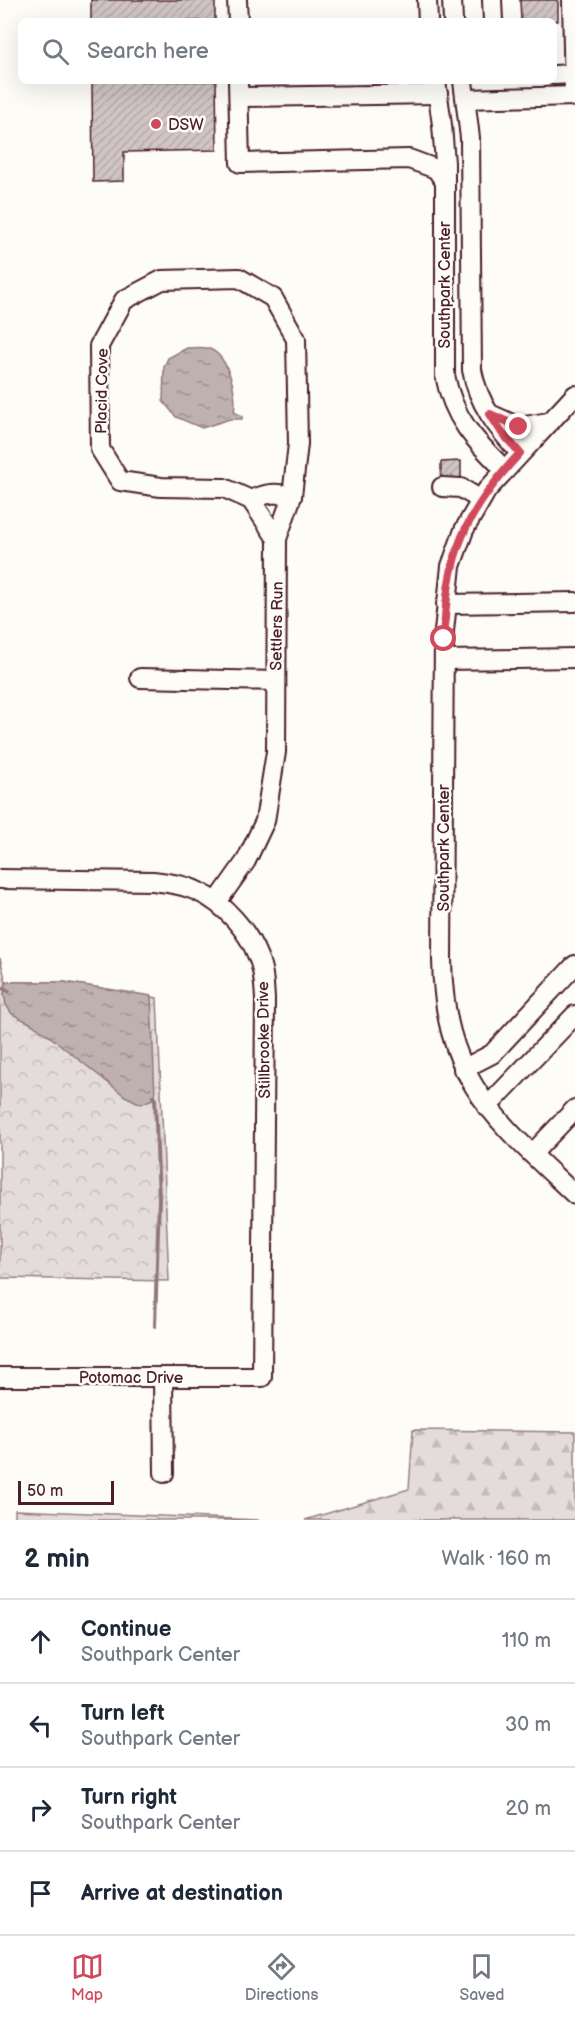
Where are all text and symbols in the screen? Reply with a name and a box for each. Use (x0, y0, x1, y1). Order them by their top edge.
search box (18, 18, 557, 84)
icon: search (39, 35, 72, 68)
text: Search here (87, 38, 209, 65)
place label: DSW (168, 116, 204, 135)
marker: DSW (149, 117, 163, 131)
street label: Southpark Center (436, 221, 455, 349)
street label: Placid Cove (92, 348, 113, 434)
route end (505, 413, 531, 439)
street label: Settlers Run (267, 581, 288, 671)
route start (430, 625, 456, 651)
street label: Southpark Center (435, 784, 454, 912)
street label: Stillbrooke Drive (254, 981, 275, 1099)
street label: Potomac Drive (79, 1369, 184, 1388)
scale bar (18, 1478, 114, 1506)
text: 50 m (27, 1482, 63, 1501)
text: 2 min (24, 1544, 90, 1575)
text: Walk · 160 m (442, 1547, 551, 1571)
text: Continue (81, 1616, 171, 1643)
icon: ahead (24, 1625, 57, 1658)
text: 110 m (502, 1629, 551, 1653)
text: Southpark Center (81, 1643, 240, 1667)
text: Turn left (81, 1700, 165, 1727)
icon: left (24, 1709, 57, 1742)
text: 30 m (505, 1713, 551, 1737)
text: Southpark Center (81, 1727, 240, 1751)
text: Turn right (81, 1784, 177, 1811)
icon: right (24, 1793, 57, 1826)
text: 20 m (506, 1797, 551, 1821)
text: Southpark Center (81, 1811, 240, 1835)
icon: arrive (24, 1877, 57, 1910)
text: Arrive at destination (81, 1880, 283, 1907)
tab: Map (71, 1950, 104, 2005)
tab: Directions (245, 1950, 318, 2005)
tab: Saved (459, 1950, 504, 2005)

